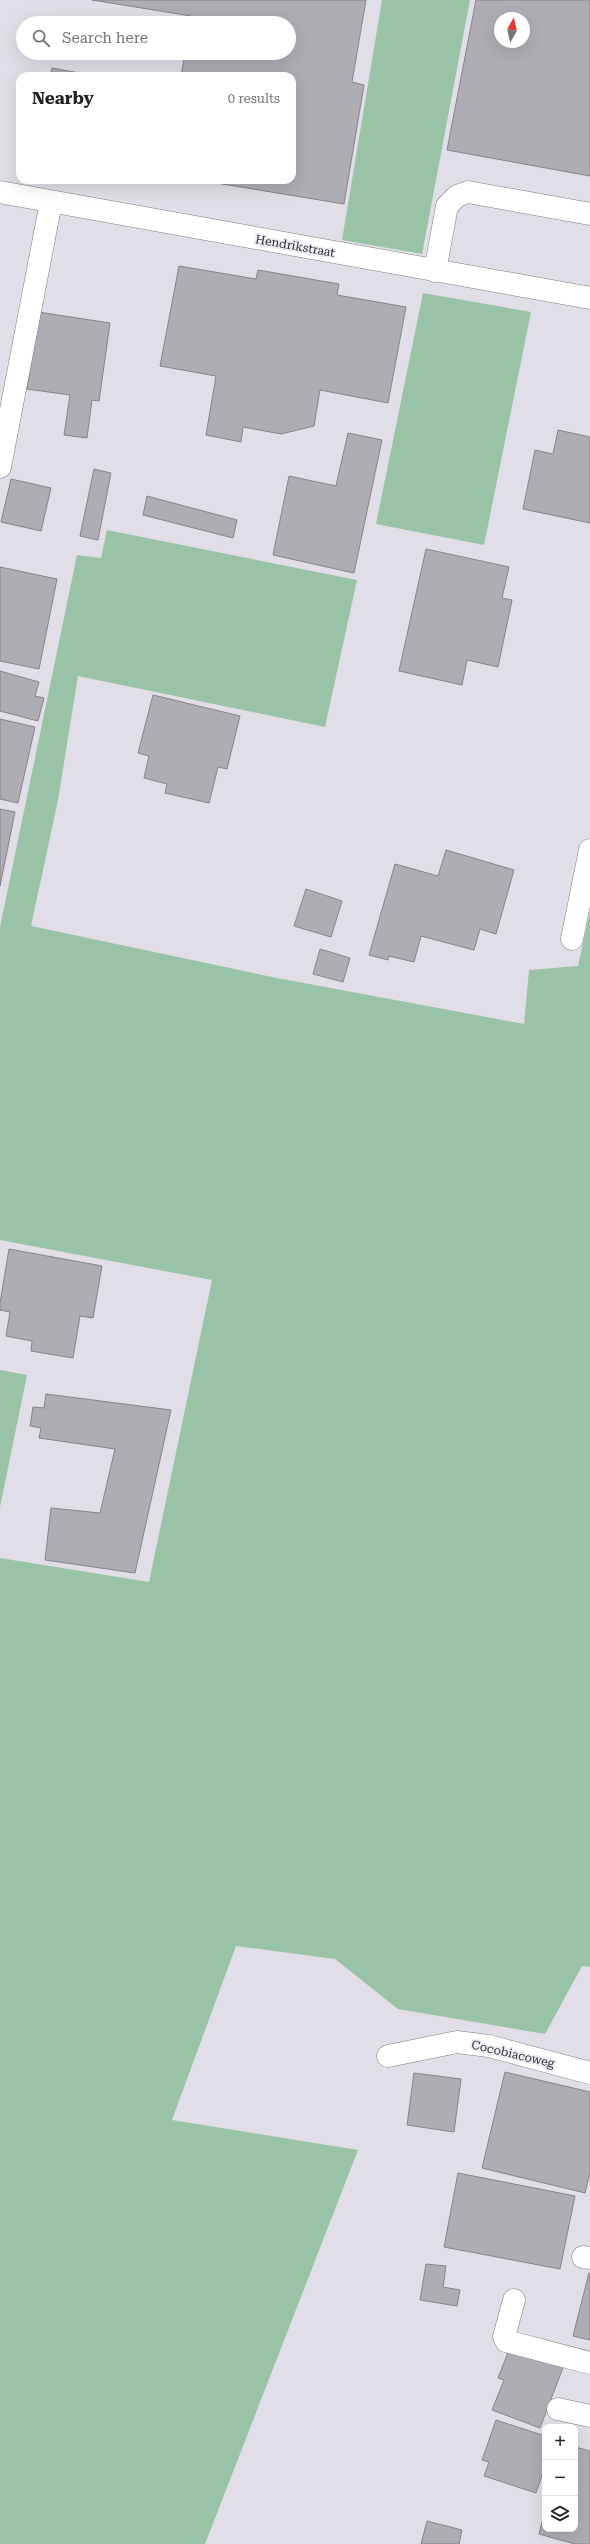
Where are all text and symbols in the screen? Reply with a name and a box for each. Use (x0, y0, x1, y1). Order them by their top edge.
north arrow (494, 12, 530, 48)
search box (16, 16, 296, 60)
icon: search (30, 27, 52, 49)
text: Search here (62, 29, 148, 47)
text: Nearby (32, 88, 94, 108)
text: 0 results (228, 91, 280, 106)
street label: Hendrikstraat (254, 232, 336, 260)
street label: Cocobiacoweg (470, 2038, 556, 2070)
map controls (542, 2424, 578, 2532)
button: + (542, 2424, 578, 2460)
button: − (542, 2460, 578, 2496)
button: layers (542, 2496, 578, 2532)

